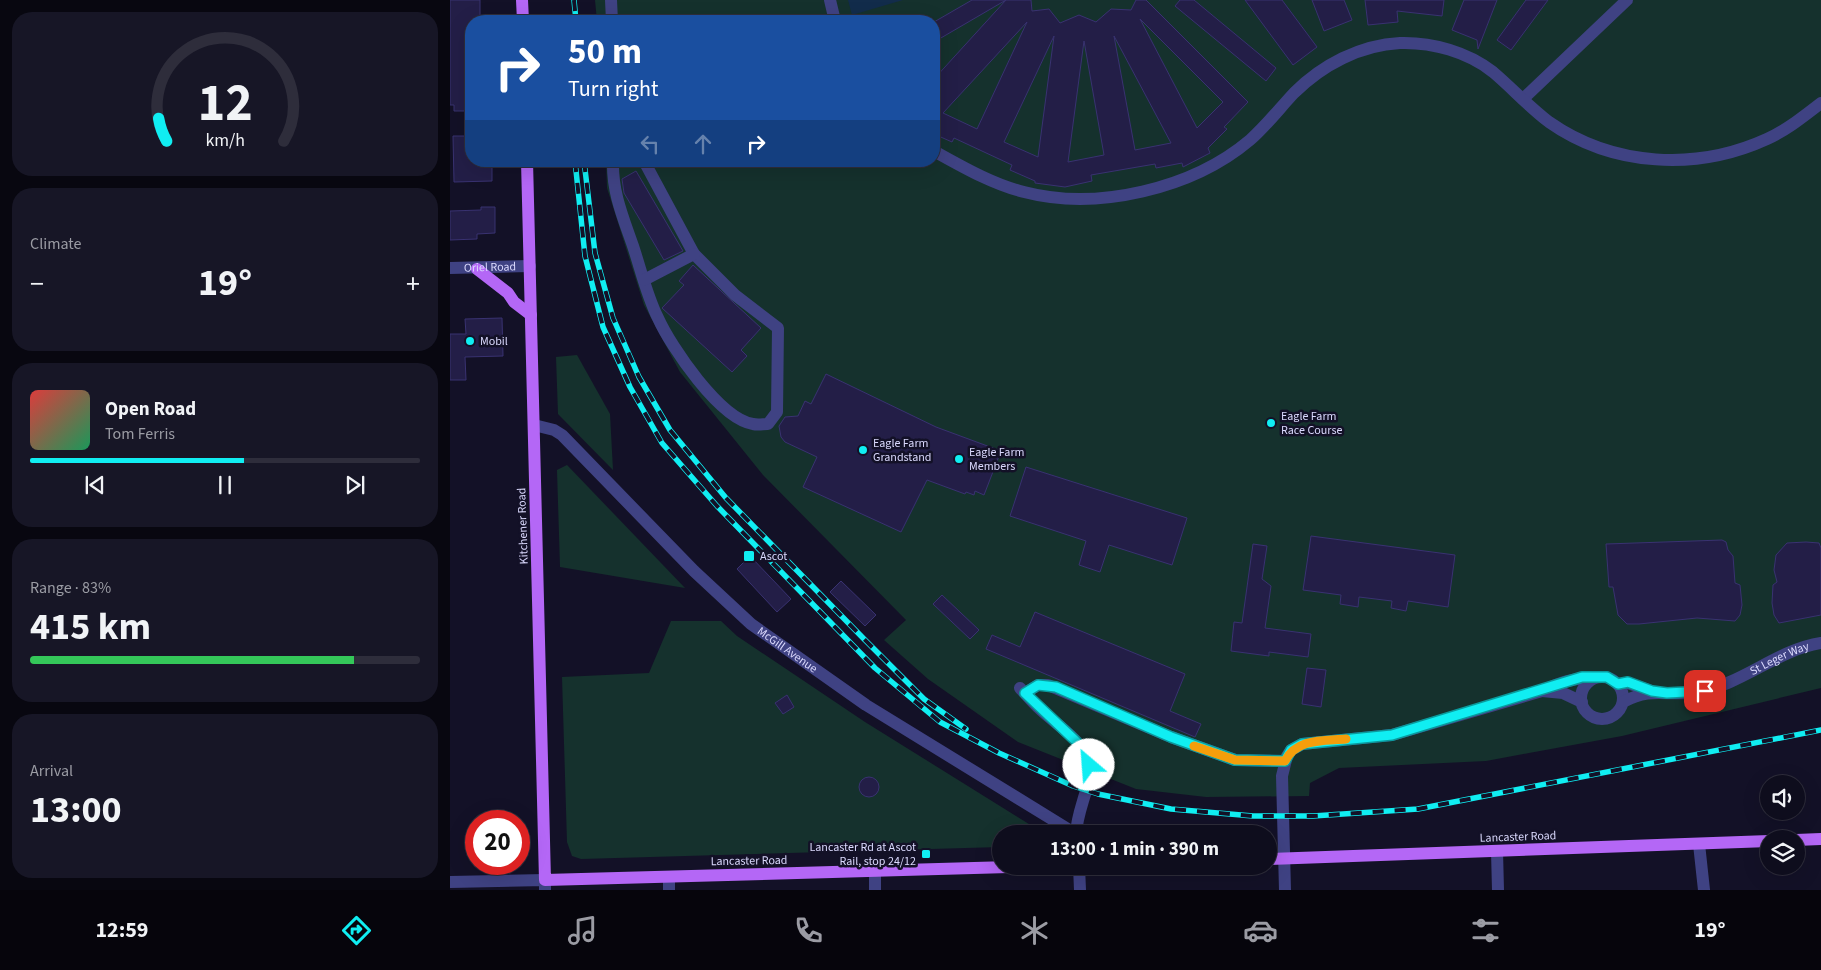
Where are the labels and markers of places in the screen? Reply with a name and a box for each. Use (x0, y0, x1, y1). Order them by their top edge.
place label: Mobil (480, 333, 508, 350)
marker: Mobil (464, 335, 476, 347)
place label: Eagle Farm Race Course (1281, 408, 1342, 439)
marker: Eagle Farm Race Course (1265, 417, 1277, 429)
place label: Eagle Farm Grandstand (873, 435, 931, 466)
marker: Eagle Farm Grandstand (857, 444, 869, 456)
place label: Eagle Farm Members (969, 444, 1025, 475)
marker: Eagle Farm Members (953, 453, 965, 465)
place label: Ascot (760, 548, 787, 565)
marker: Ascot (742, 549, 756, 563)
pin (1684, 670, 1726, 712)
place label: Lancaster Rd at Ascot Rail, stop 24/12 (809, 839, 916, 870)
marker: Lancaster Rd at Ascot Rail, stop 24/12 (920, 848, 932, 860)

